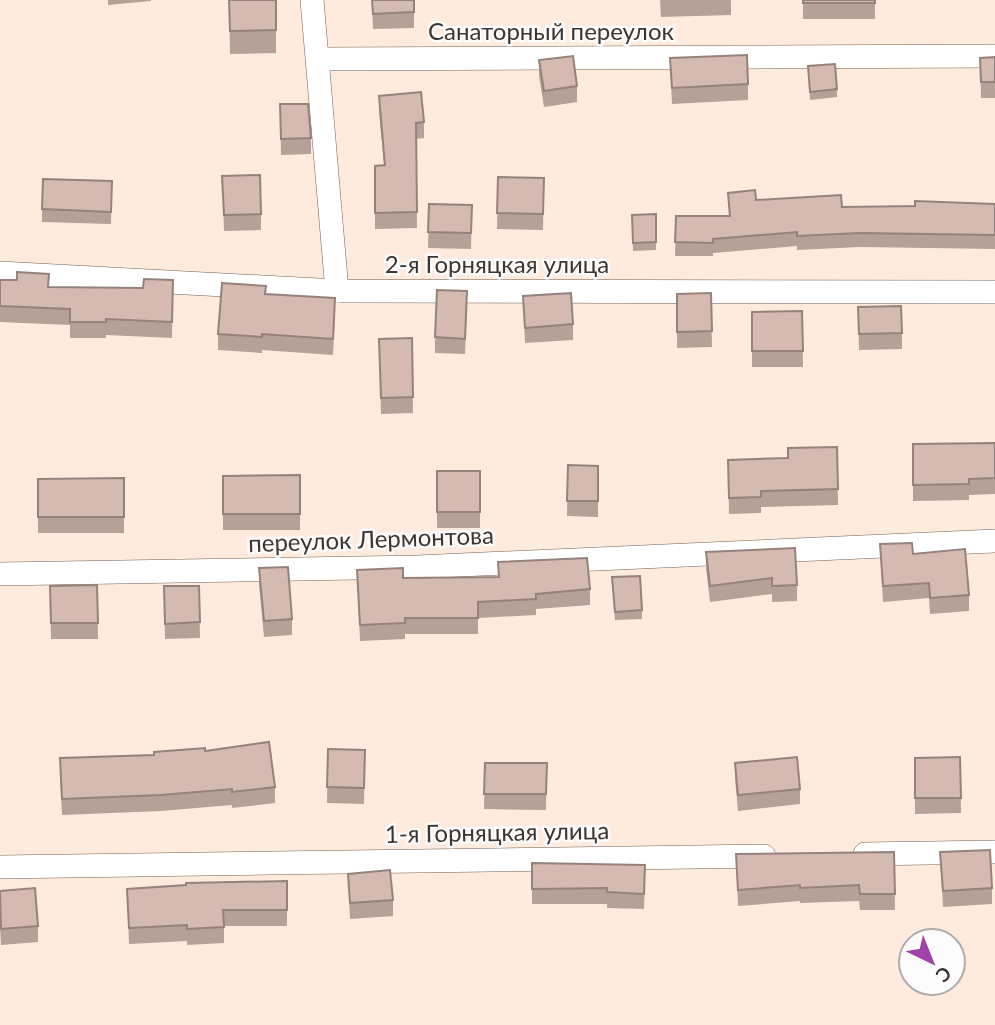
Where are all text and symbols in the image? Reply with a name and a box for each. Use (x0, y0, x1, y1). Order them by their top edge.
street label: Санаторный переулок (428, 16, 675, 45)
street label: 2-я Горняцкая улица (385, 249, 609, 278)
street label: переулок Лермонтова (248, 520, 494, 557)
street label: 1-я Горняцкая улица (385, 815, 609, 848)
north arrow (897, 927, 967, 997)
text: С (931, 962, 956, 988)

